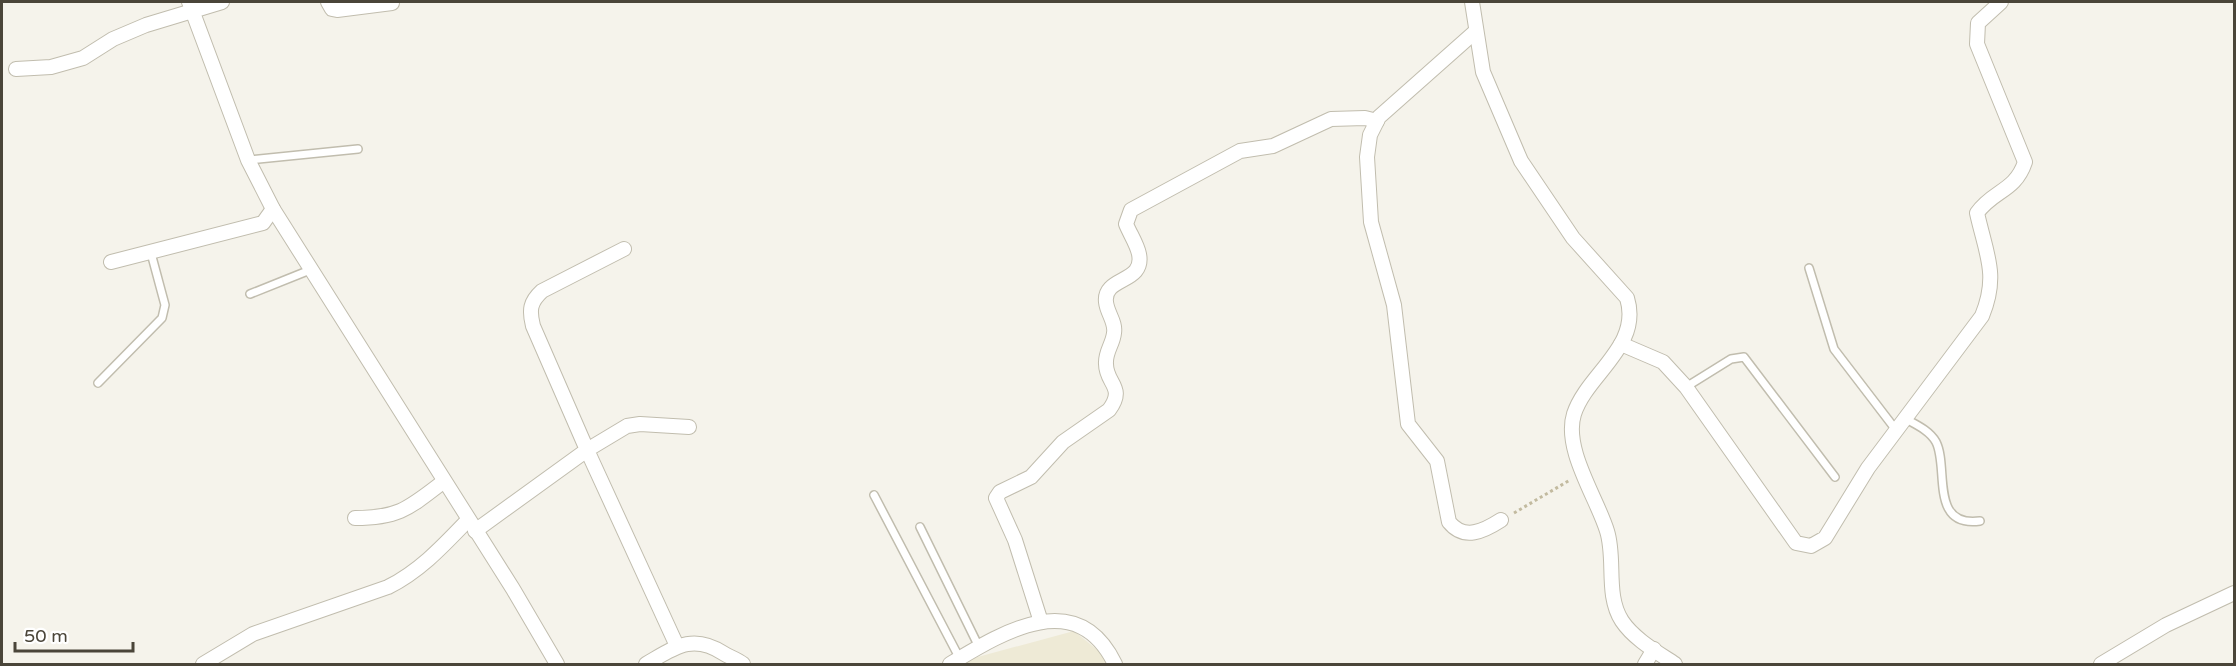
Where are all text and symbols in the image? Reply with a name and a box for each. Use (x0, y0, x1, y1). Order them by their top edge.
scale bar (15, 615, 134, 653)
text: 50 m (24, 625, 68, 647)

